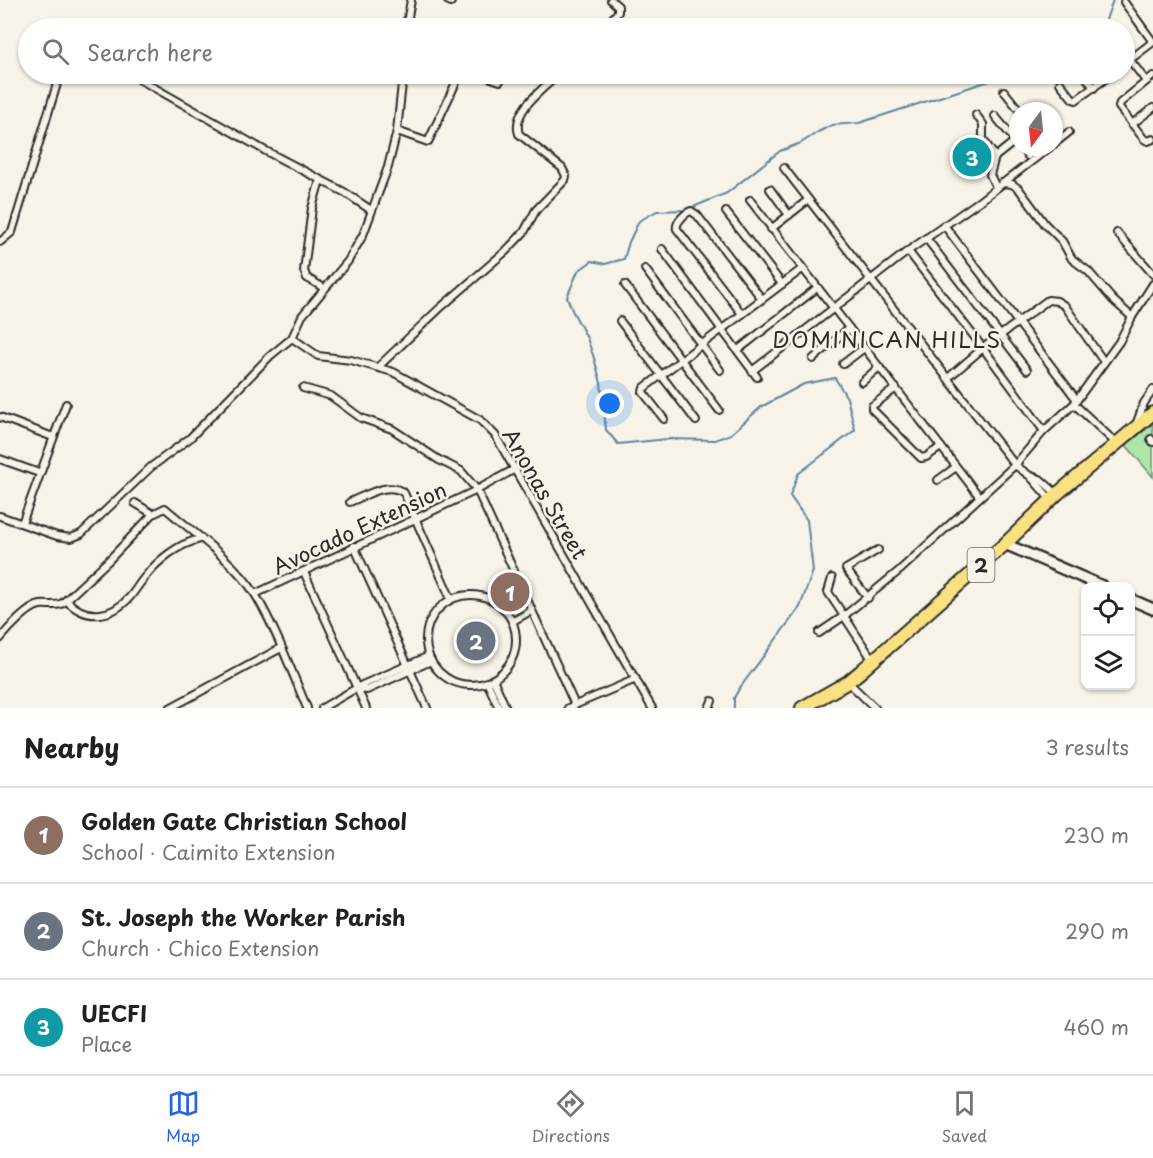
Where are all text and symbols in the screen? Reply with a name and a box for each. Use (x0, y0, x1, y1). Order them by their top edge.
search box (18, 18, 1135, 84)
icon: search (39, 35, 72, 68)
text: Search here (87, 35, 213, 68)
north arrow (1009, 102, 1063, 156)
pin: 3 (952, 134, 992, 180)
district label: DOMINICAN HILLS (772, 322, 1002, 355)
your location (595, 389, 624, 418)
street label: Anonas Street (495, 421, 597, 565)
street label: Avocado Extension (267, 473, 451, 581)
road number: 2 (968, 548, 994, 582)
pin: 1 (490, 570, 530, 614)
map controls (1081, 582, 1135, 690)
button: locate (1081, 582, 1135, 636)
pin: 2 (456, 618, 496, 664)
button: layers (1081, 636, 1135, 690)
text: Nearby (24, 728, 119, 767)
text: 3 results (1046, 732, 1129, 762)
text: Golden Gate Christian School (81, 804, 407, 837)
text: 1 (39, 820, 48, 850)
text: 230 m (1064, 820, 1129, 850)
text: School · Caimito Extension (81, 837, 336, 867)
text: St. Joseph the Worker Parish (81, 900, 406, 933)
text: 2 (36, 916, 51, 946)
text: 290 m (1065, 916, 1129, 946)
text: Church · Chico Extension (81, 933, 319, 963)
text: UECFI (81, 996, 147, 1029)
text: 3 (37, 1012, 50, 1042)
text: 460 m (1063, 1012, 1129, 1042)
text: Place (81, 1029, 132, 1059)
tab: Map (166, 1087, 200, 1147)
tab: Directions (532, 1087, 610, 1147)
tab: Saved (942, 1087, 987, 1147)

